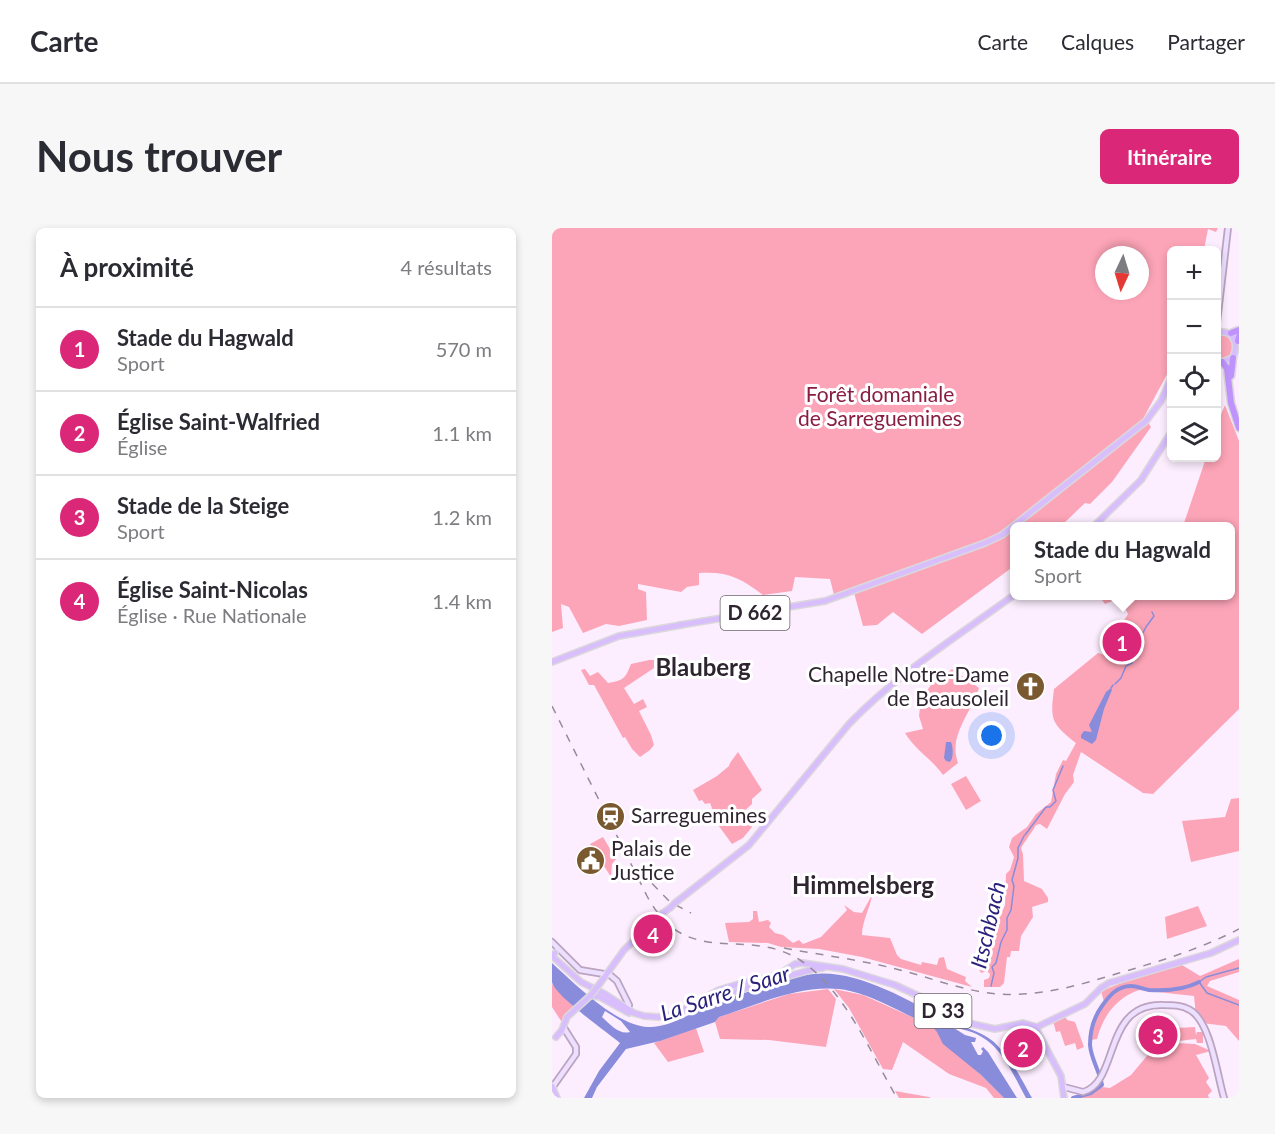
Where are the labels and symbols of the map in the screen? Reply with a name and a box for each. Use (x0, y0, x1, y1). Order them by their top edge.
north arrow (1095, 246, 1149, 300)
park label: Forêt domaniale de Sarreguemines (798, 381, 962, 430)
road number: D 662 (720, 596, 790, 630)
pin: 1 (1102, 620, 1142, 664)
district label: Blauberg (655, 652, 751, 681)
place label: Chapelle Notre-Dame de Beausoleil (808, 661, 1009, 710)
church icon: Chapelle Notre-Dame de Beausoleil (1014, 671, 1046, 703)
your location (977, 721, 1006, 750)
station icon: Sarreguemines (594, 800, 626, 832)
place label: Sarreguemines (631, 802, 767, 827)
place label: Palais de Justice (611, 835, 691, 884)
public building icon: Palais de Justice (574, 845, 606, 877)
district label: Himmelsberg (792, 870, 934, 899)
water label: Itschbach (964, 879, 1011, 971)
pin: 4 (634, 912, 672, 956)
water label: La Sarre / Saar (657, 959, 793, 1026)
road number: D 33 (914, 994, 972, 1028)
pin: 3 (1138, 1012, 1178, 1058)
pin: 2 (1004, 1026, 1042, 1070)

